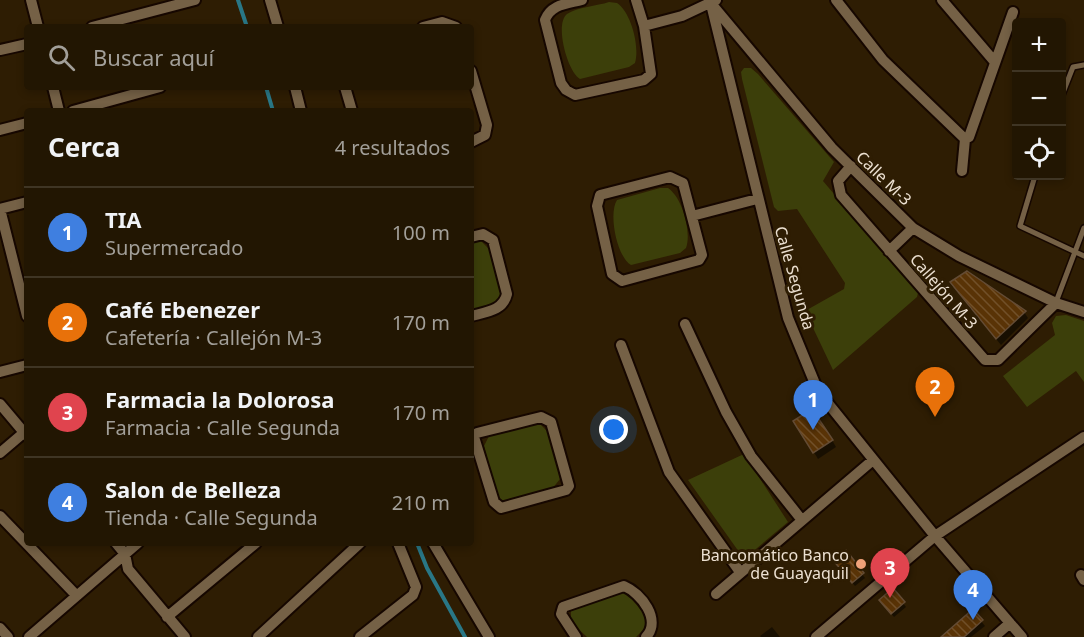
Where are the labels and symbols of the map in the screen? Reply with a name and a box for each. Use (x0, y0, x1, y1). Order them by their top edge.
street label: Calle M-3 (851, 146, 917, 210)
street label: Calle Segunda (770, 224, 820, 332)
street label: Callejón M-3 (905, 249, 983, 333)
pin: 2 (916, 368, 954, 417)
pin: 1 (794, 380, 832, 430)
your location (599, 415, 628, 444)
place label: Bancomático Banco de Guayaquil (700, 544, 849, 584)
pin: 3 (870, 548, 910, 598)
marker: Bancomático Banco de Guayaquil (854, 557, 868, 571)
pin: 4 (954, 570, 992, 620)

